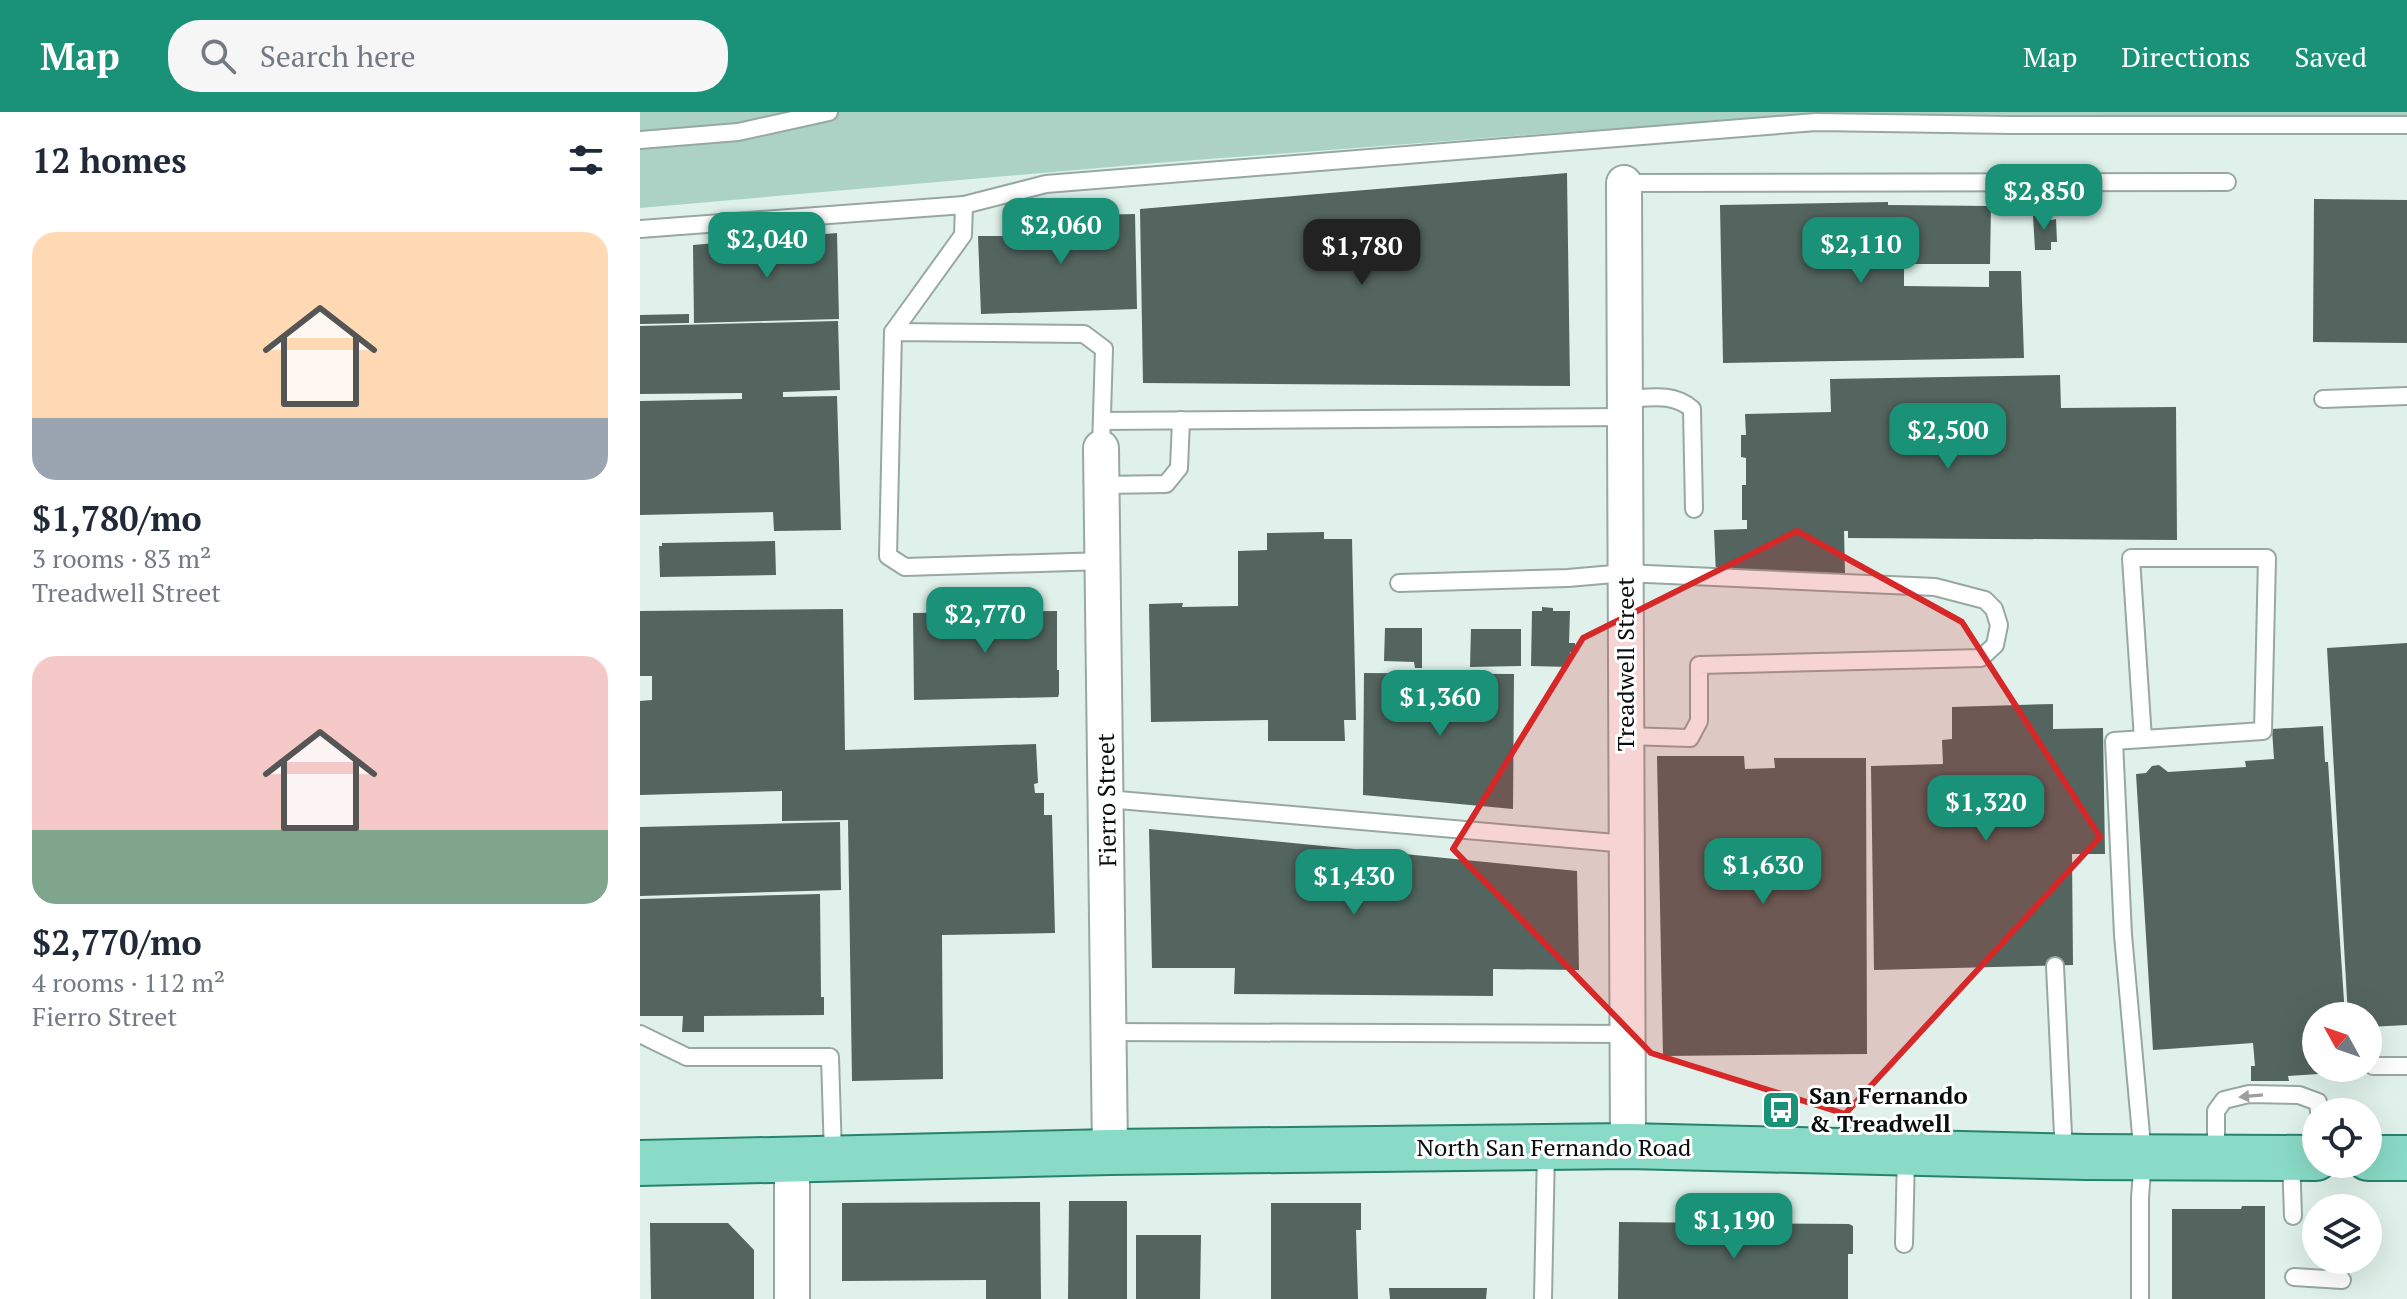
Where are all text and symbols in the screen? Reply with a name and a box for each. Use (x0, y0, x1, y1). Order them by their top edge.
search box (168, 20, 728, 92)
text: Map (40, 31, 120, 81)
icon: search (196, 34, 240, 78)
text: Search here (260, 36, 416, 76)
text: Map (2023, 38, 2077, 75)
text: Directions (2121, 38, 2251, 75)
text: Saved (2295, 38, 2367, 75)
text: 12 homes (32, 138, 187, 183)
icon: filters (564, 138, 608, 182)
pin: $2,850 (1979, 164, 2109, 232)
text: $2,850 (2003, 173, 2085, 207)
pin: $2,060 (996, 198, 1126, 266)
text: $2,060 (1020, 207, 1102, 241)
pin: $2,040 (702, 212, 832, 280)
pin: $2,110 (1796, 217, 1926, 285)
pin: $1,780 (1297, 219, 1427, 287)
text: $2,040 (726, 221, 808, 255)
text: $2,110 (1820, 226, 1902, 260)
text: $1,780 (1321, 228, 1403, 262)
icon: home (248, 284, 392, 428)
pin: $2,500 (1883, 403, 2013, 471)
text: $2,500 (1907, 412, 1989, 446)
text: $1,780/mo (32, 496, 202, 541)
text: 3 rooms · 83 m² (32, 541, 211, 575)
text: Treadwell Street (32, 575, 221, 609)
street label: Treadwell Street (1609, 577, 1641, 751)
pin: $2,770 (920, 587, 1050, 655)
text: $2,770 (944, 596, 1026, 630)
pin: $1,360 (1375, 670, 1505, 738)
text: $1,360 (1399, 679, 1481, 713)
icon: home (248, 708, 392, 852)
street label: Fierro Street (1089, 733, 1123, 867)
pin: $1,320 (1921, 775, 2051, 843)
text: $1,320 (1945, 784, 2027, 818)
pin: $1,630 (1698, 838, 1828, 906)
text: $1,630 (1722, 847, 1804, 881)
pin: $1,430 (1289, 849, 1419, 917)
text: $1,430 (1313, 858, 1395, 892)
text: $2,770/mo (32, 920, 202, 965)
text: 4 rooms · 112 m² (32, 965, 225, 999)
text: Fierro Street (32, 999, 177, 1033)
north arrow (2302, 1002, 2382, 1082)
map controls (2302, 1002, 2382, 1274)
place label: San Fernando & Treadwell (1809, 1079, 1968, 1139)
bus stop icon: San Fernando & Treadwell (1760, 1089, 1802, 1131)
one-way arrow (2238, 1089, 2263, 1102)
button: locate (2302, 1098, 2382, 1178)
street label: North San Fernando Road (1417, 1131, 1691, 1163)
pin: $1,190 (1669, 1193, 1799, 1261)
button: layers (2302, 1194, 2382, 1274)
text: $1,190 (1693, 1202, 1775, 1236)

